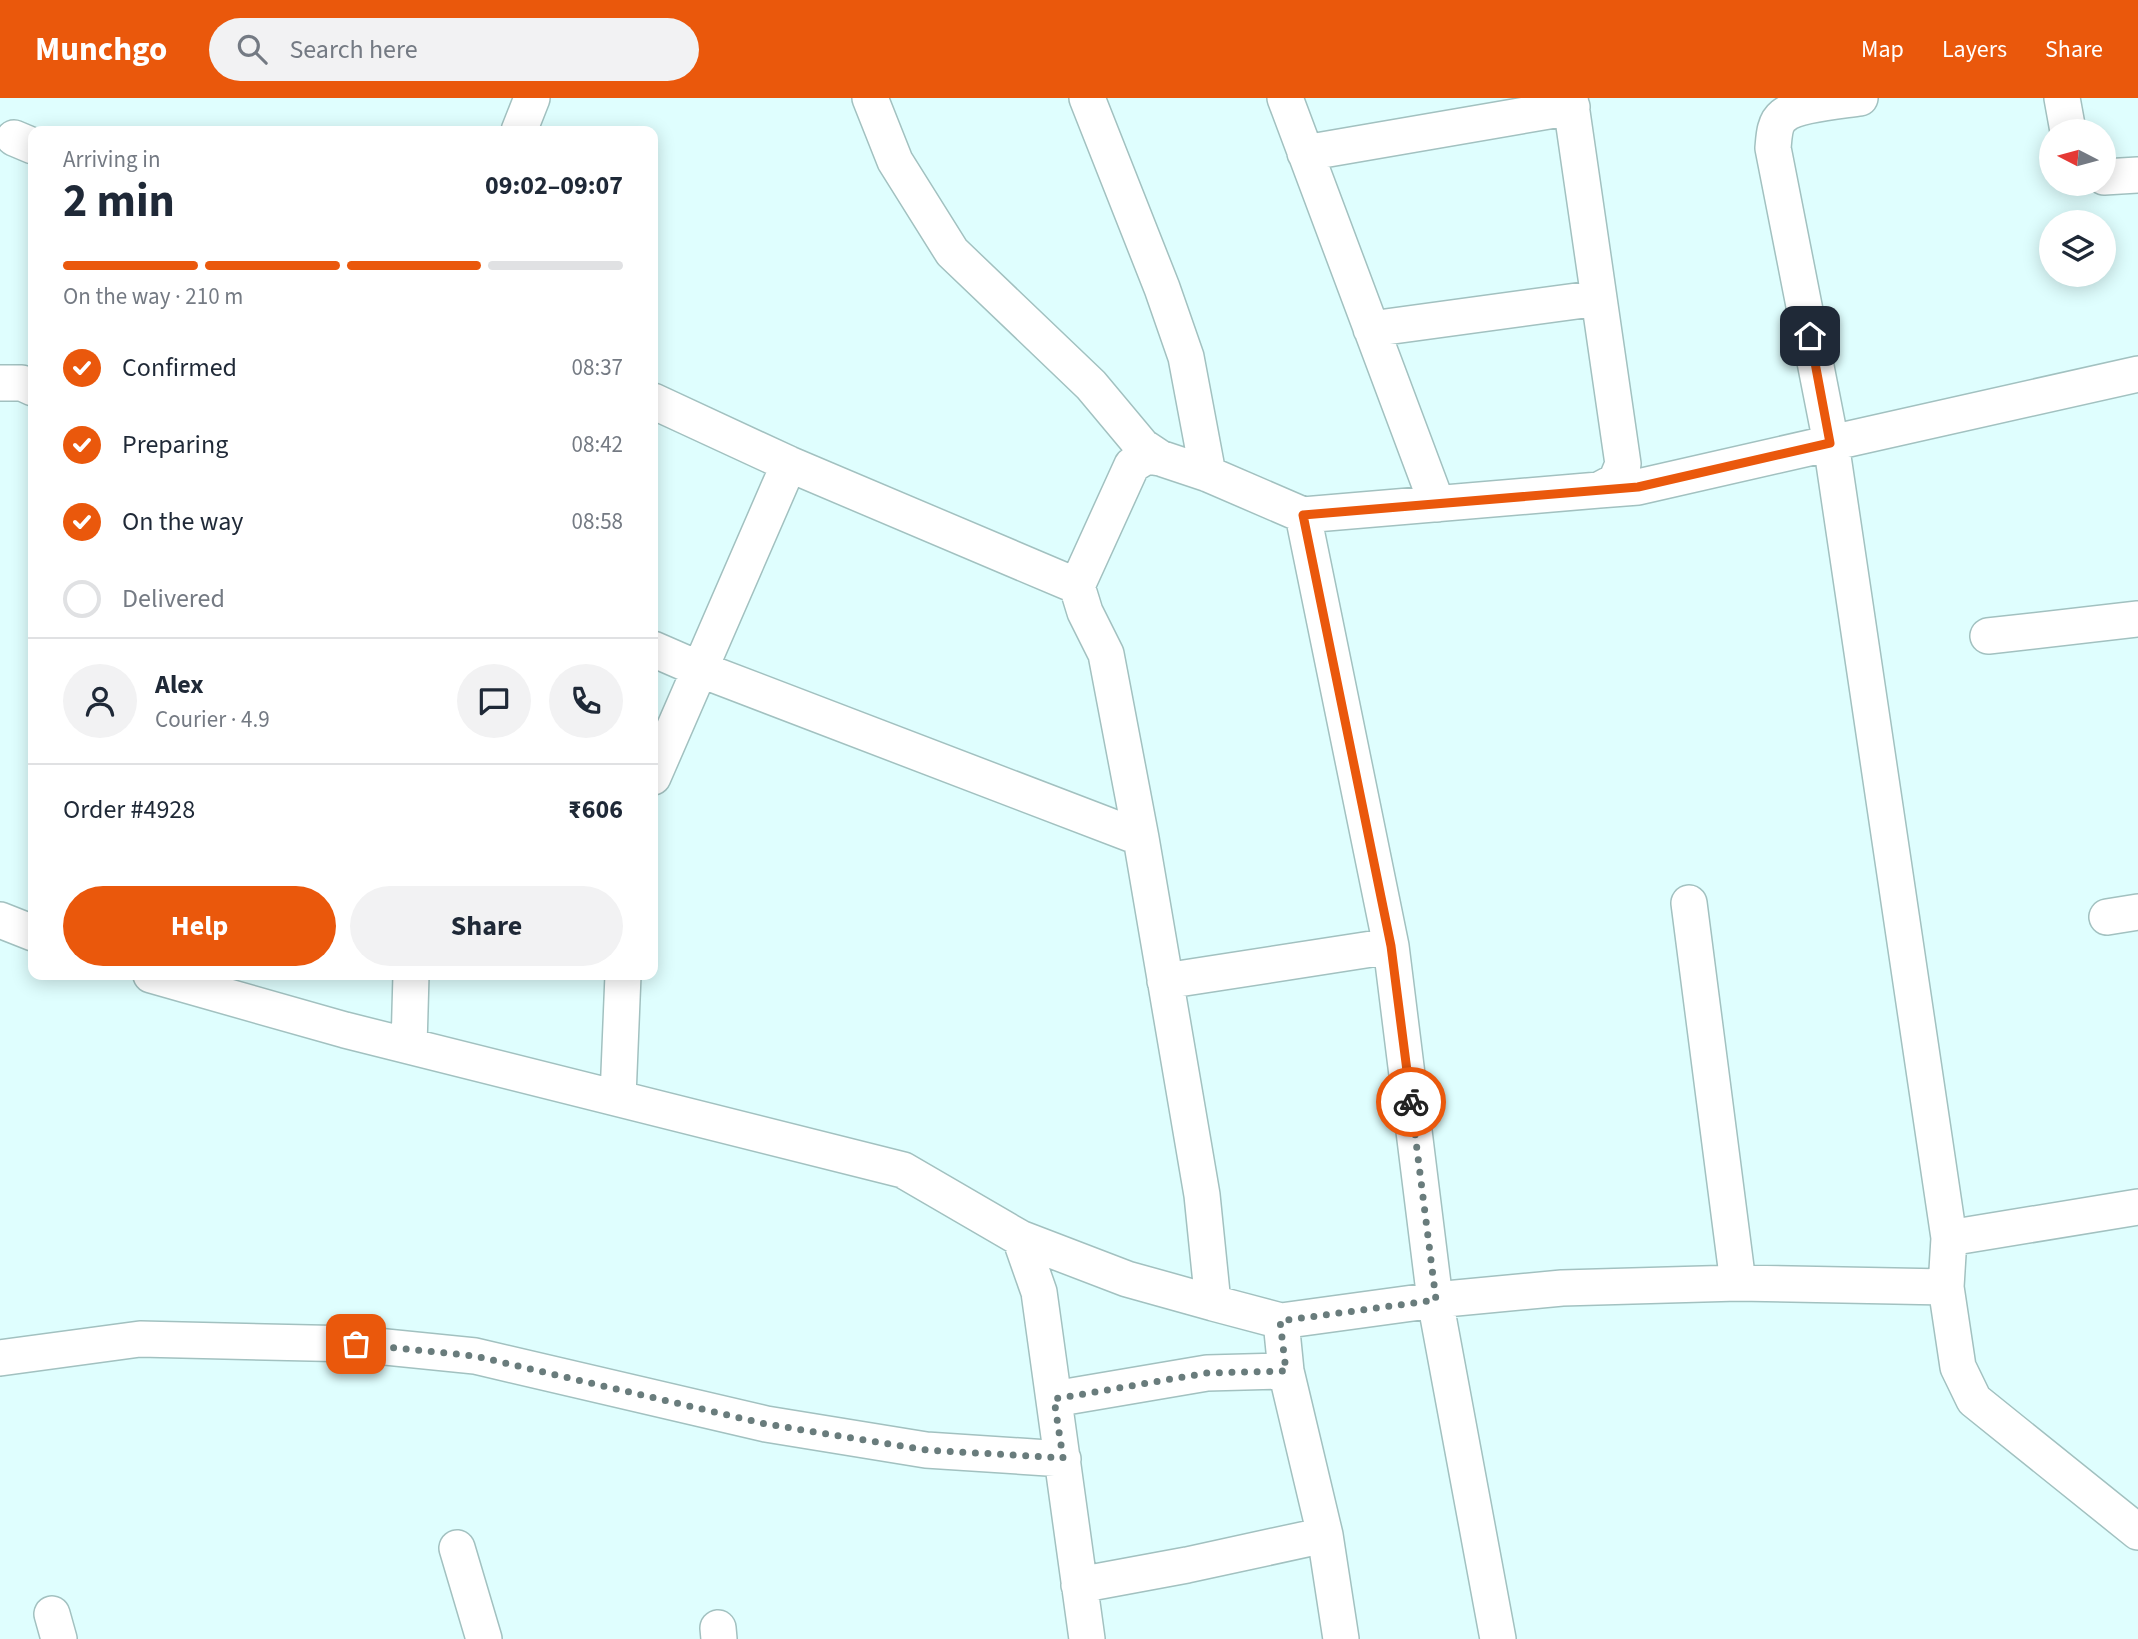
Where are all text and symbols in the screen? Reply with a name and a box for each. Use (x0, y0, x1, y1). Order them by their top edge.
search box (209, 18, 699, 81)
text: Munchgo (35, 26, 167, 73)
icon: search (233, 30, 271, 68)
text: Search here (289, 31, 418, 68)
text: Map (1861, 32, 1904, 67)
text: Layers (1942, 32, 2007, 67)
text: Share (2045, 32, 2103, 67)
north arrow (2039, 119, 2116, 196)
map controls (2039, 119, 2116, 287)
text: Arriving in (63, 143, 161, 176)
text: 09:02–09:07 (485, 167, 623, 204)
text: 2 min (63, 169, 175, 234)
button: layers (2039, 210, 2116, 287)
text: On the way · 210 m (63, 280, 243, 313)
pin (1780, 306, 1840, 366)
icon: home (1791, 317, 1829, 355)
icon: check (63, 349, 101, 387)
text: Confirmed (122, 349, 237, 386)
text: 08:37 (572, 351, 623, 384)
icon: check (63, 426, 101, 464)
text: Preparing (122, 426, 228, 463)
text: 08:42 (572, 428, 623, 461)
icon: check (63, 503, 101, 541)
text: On the way (122, 503, 243, 540)
text: 08:58 (572, 505, 623, 538)
text: Delivered (122, 580, 225, 617)
button: person (63, 664, 137, 738)
button: chat (457, 664, 531, 738)
button: phone (549, 664, 623, 738)
text: Alex (155, 666, 204, 703)
text: Courier · 4.9 (155, 703, 270, 736)
text: Order #4928 (63, 791, 195, 828)
text: ₹606 (568, 791, 623, 828)
button: Help (63, 886, 336, 966)
button: Share (350, 886, 623, 966)
courier (1376, 1067, 1446, 1137)
icon: bike (1392, 1083, 1430, 1121)
pin (326, 1314, 386, 1374)
icon: bag (337, 1325, 375, 1363)

